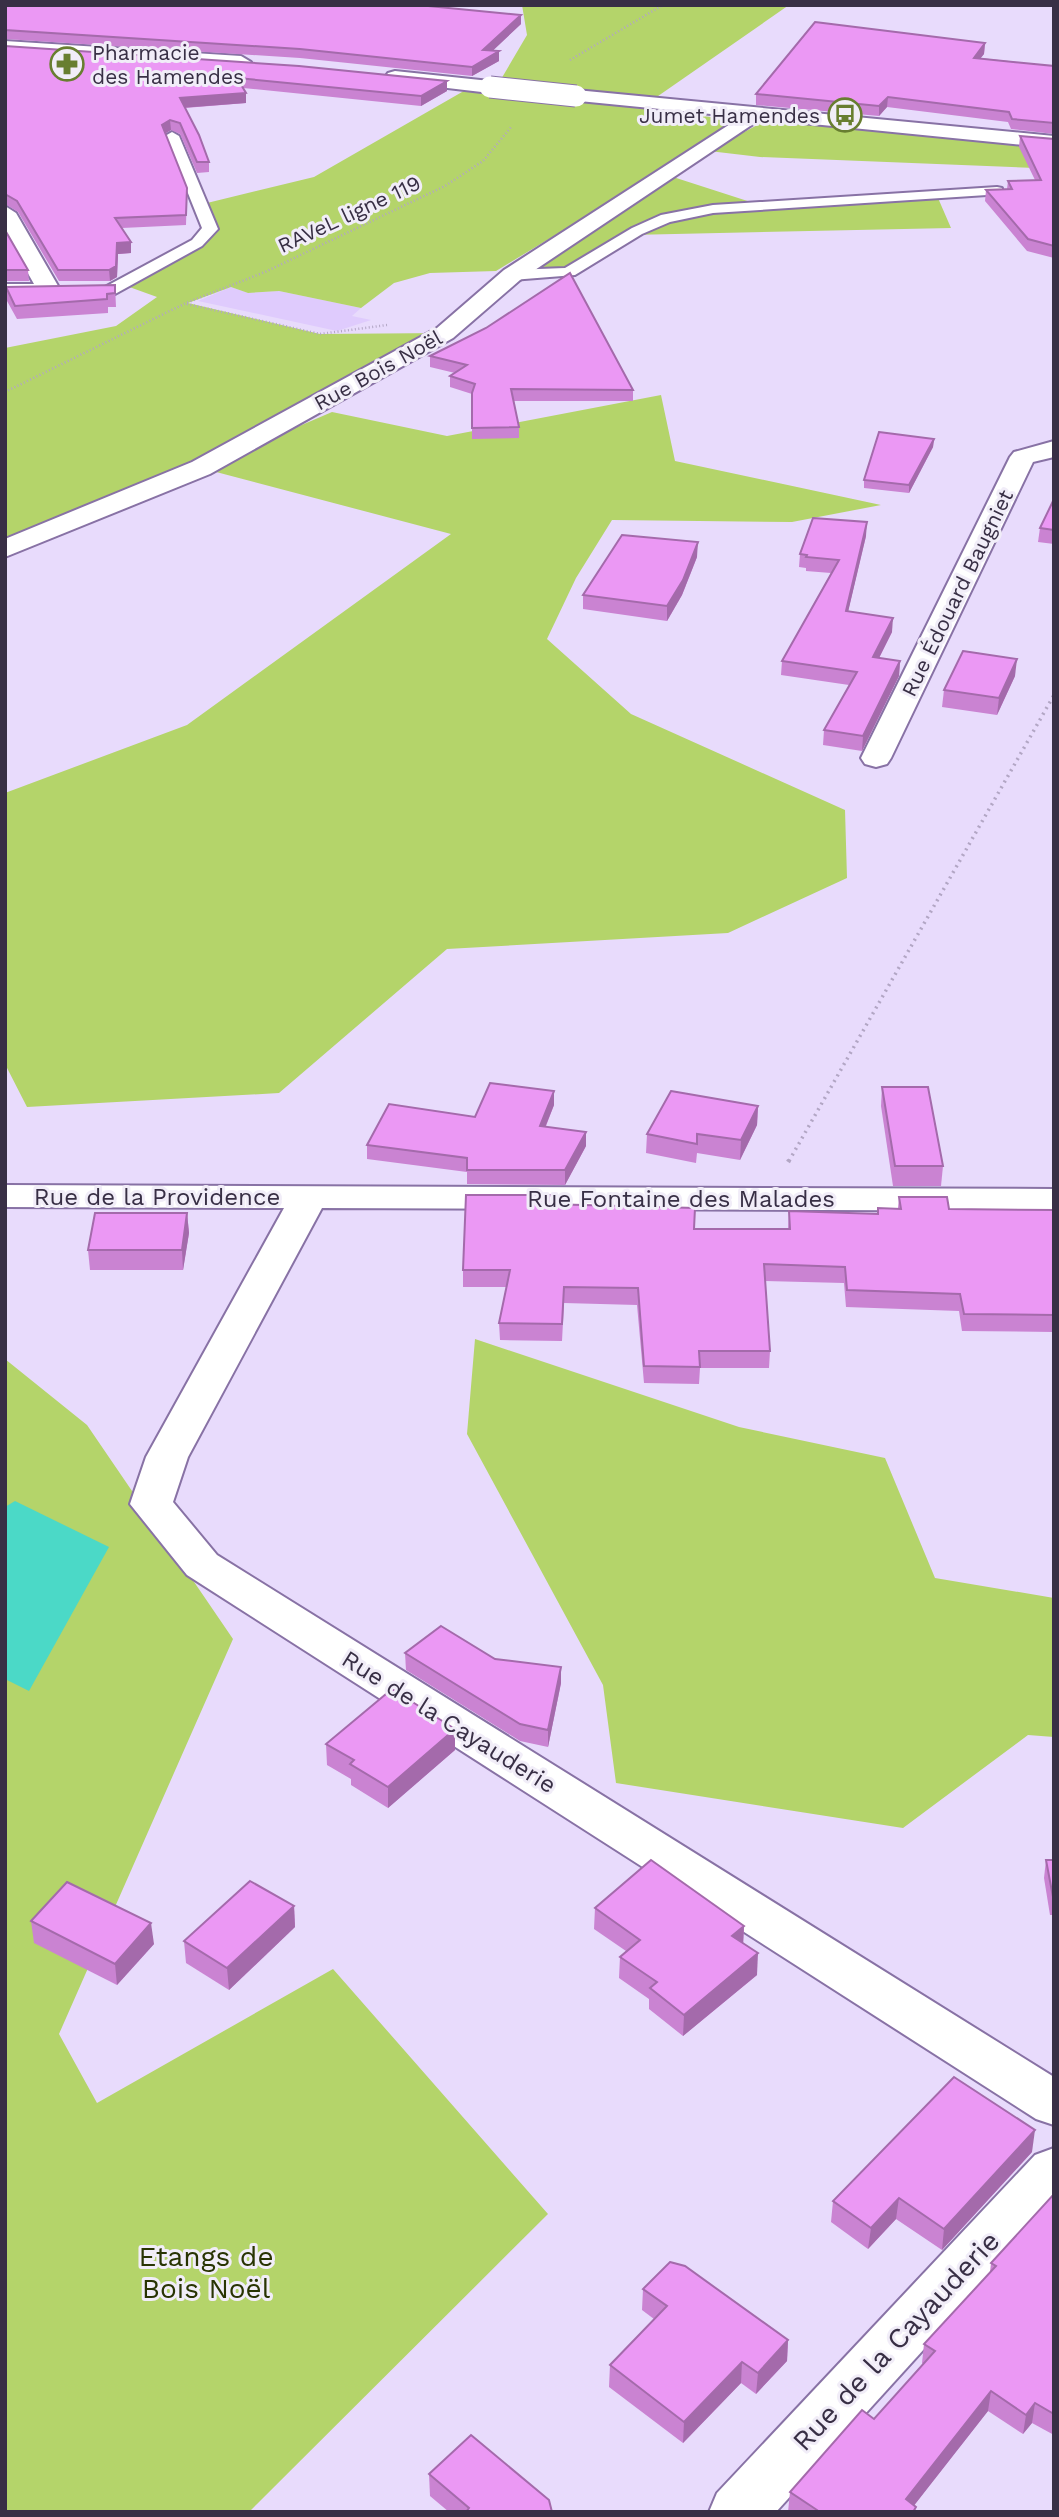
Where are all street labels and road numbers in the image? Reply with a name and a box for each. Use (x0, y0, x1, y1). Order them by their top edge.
street label: RAVeL ligne 119 (274, 170, 424, 258)
street label: Rue Bois Noël (310, 324, 447, 415)
street label: Rue Édouard Baugniet (896, 485, 1018, 701)
street label: Rue de la Providence (34, 1183, 280, 1211)
street label: Rue Fontaine des Malades (527, 1185, 835, 1213)
street label: Rue de la Cayauderie (337, 1645, 561, 1799)
street label: Rue de la Cayauderie (786, 2224, 1006, 2458)

